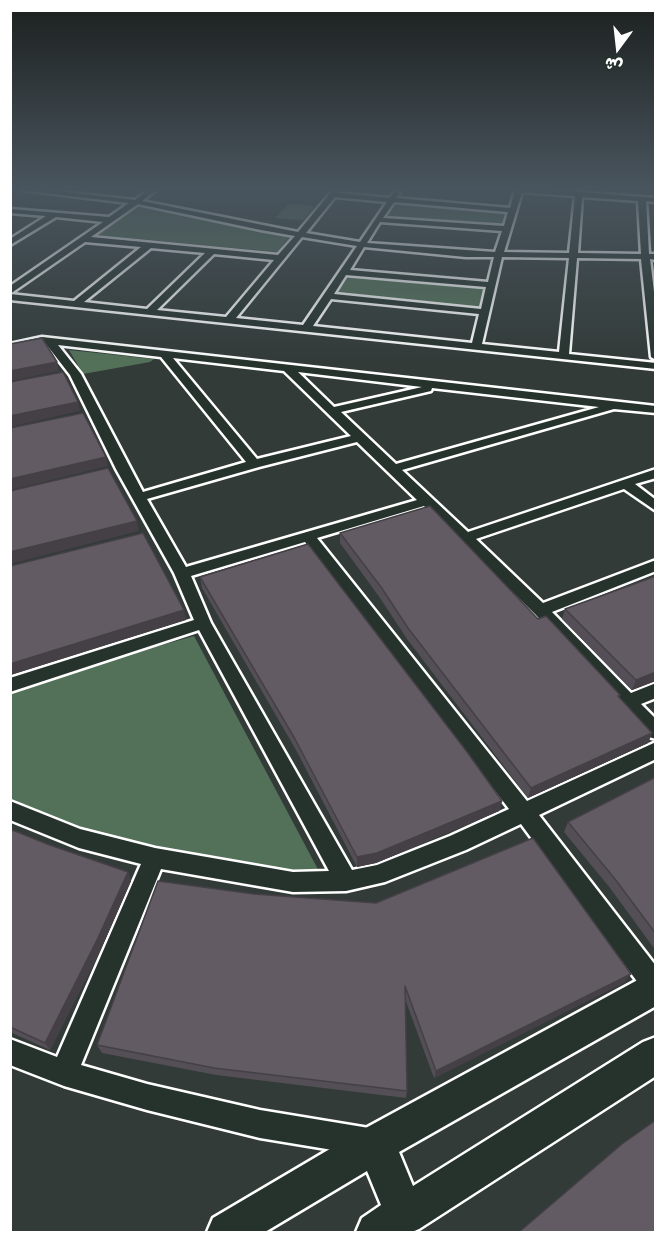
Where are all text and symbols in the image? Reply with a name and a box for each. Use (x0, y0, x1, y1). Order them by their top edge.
north arrow (588, 18, 648, 78)
text: ش (602, 53, 624, 77)

